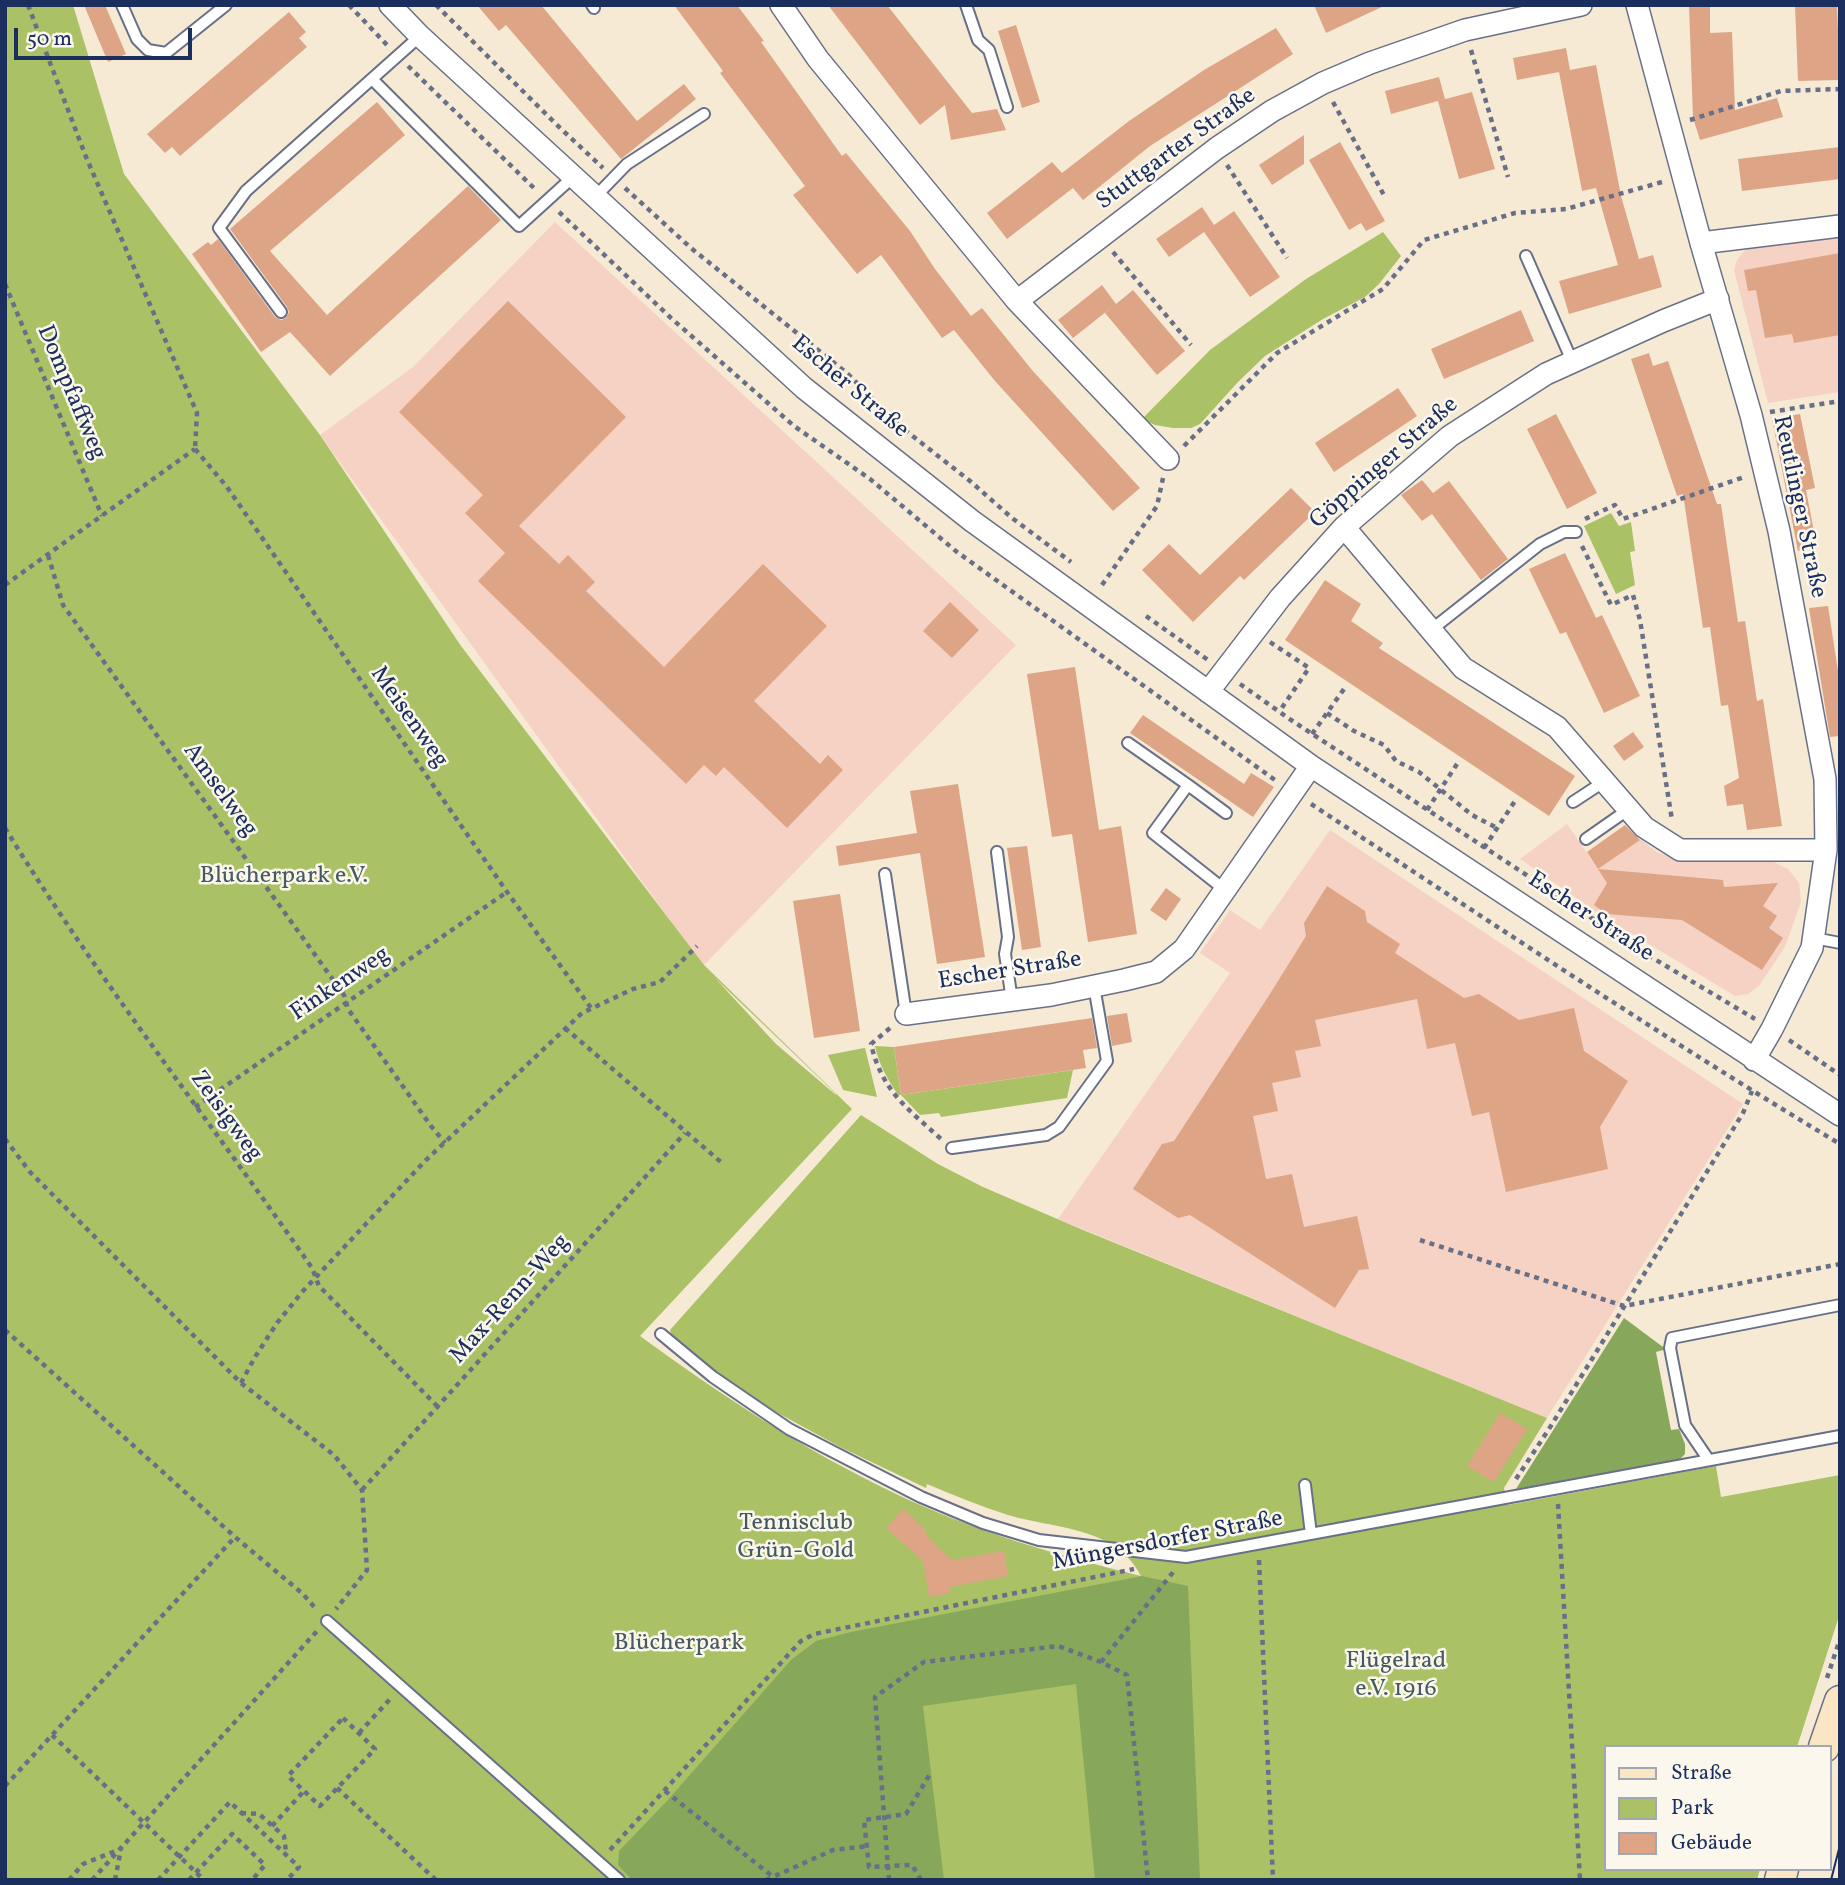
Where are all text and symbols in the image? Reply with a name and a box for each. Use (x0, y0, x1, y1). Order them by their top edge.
scale bar (18, 14, 196, 58)
text: 50 m (27, 25, 72, 54)
street label: Stuttgarter Straße (1092, 83, 1262, 217)
street label: Dompfaffweg (29, 321, 111, 465)
street label: Escher Straße (784, 330, 914, 446)
street label: Göppinger Straße (1305, 392, 1465, 536)
street label: Reutlinger Straße (1765, 413, 1831, 601)
street label: Meisenweg (363, 662, 453, 774)
street label: Amselweg (175, 738, 263, 844)
park label: Blücherpark e.V. (200, 864, 368, 892)
street label: Escher Straße (1521, 867, 1659, 969)
street label: Finkenweg (286, 941, 396, 1029)
street label: Escher Straße (936, 946, 1084, 998)
street label: Zeisigweg (182, 1066, 268, 1168)
street label: Max-Renn-Weg (445, 1229, 577, 1371)
street label: Müngersdorfer Straße (1050, 1506, 1286, 1578)
park label: Tennisclub Grün-Gold (738, 1511, 854, 1567)
park label: Blücherpark (614, 1631, 744, 1659)
park label: Flügelrad e.V. 1916 (1346, 1649, 1446, 1705)
legend (1604, 1745, 1831, 1871)
text: Straße (1671, 1759, 1732, 1788)
text: Park (1671, 1794, 1714, 1823)
text: Gebäude (1671, 1829, 1752, 1858)

